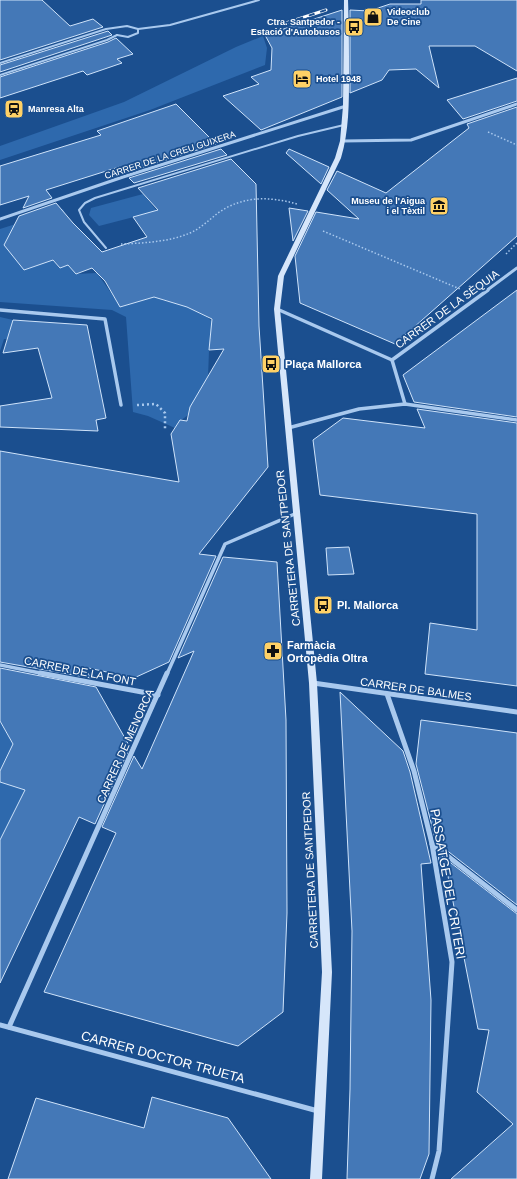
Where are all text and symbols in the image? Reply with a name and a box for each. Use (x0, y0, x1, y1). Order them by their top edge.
shop icon: Videoclub De Cine (362, 6, 384, 28)
place label: Videoclub De Cine (387, 7, 430, 27)
bus stop icon: Ctra. Santpedor - Estació d'Autobusos (343, 16, 365, 38)
place label: Ctra. Santpedor - Estació d'Autobusos (251, 17, 340, 37)
hotel icon: Hotel 1948 (291, 68, 313, 90)
place label: Hotel 1948 (316, 74, 361, 84)
station icon: Manresa Alta (3, 98, 25, 120)
place label: Manresa Alta (28, 104, 85, 114)
street label: CARRER DE LA CREU GUIXERA (103, 129, 237, 181)
museum icon: Museu de l'Aigua i el Tèxtil (428, 195, 450, 217)
place label: Museu de l'Aigua i el Tèxtil (351, 196, 426, 216)
street label: CARRER DE LA SÈQUIA (393, 267, 502, 351)
bus stop icon: Plaça Mallorca (260, 353, 282, 375)
place label: Plaça Mallorca (285, 358, 362, 370)
street label: CARRETERA DE SANTPEDOR (274, 469, 302, 627)
bus stop icon: Pl. Mallorca (312, 594, 334, 616)
place label: Pl. Mallorca (337, 599, 399, 611)
place label: Farmàcia Ortopèdia Oltra (287, 639, 369, 664)
pharmacy icon: Farmàcia Ortopèdia Oltra (262, 640, 284, 662)
street label: CARRER DE LA FONT (23, 654, 137, 688)
street label: CARRER DE BALMES (359, 675, 473, 703)
street label: CARRER DE MENORCA (94, 686, 156, 805)
street label: CARRETERA DE SANTPEDOR (300, 791, 320, 949)
street label: PASSATGE DEL CRITERI (427, 808, 469, 960)
street label: CARRER DOCTOR TRUETA (79, 1028, 247, 1086)

